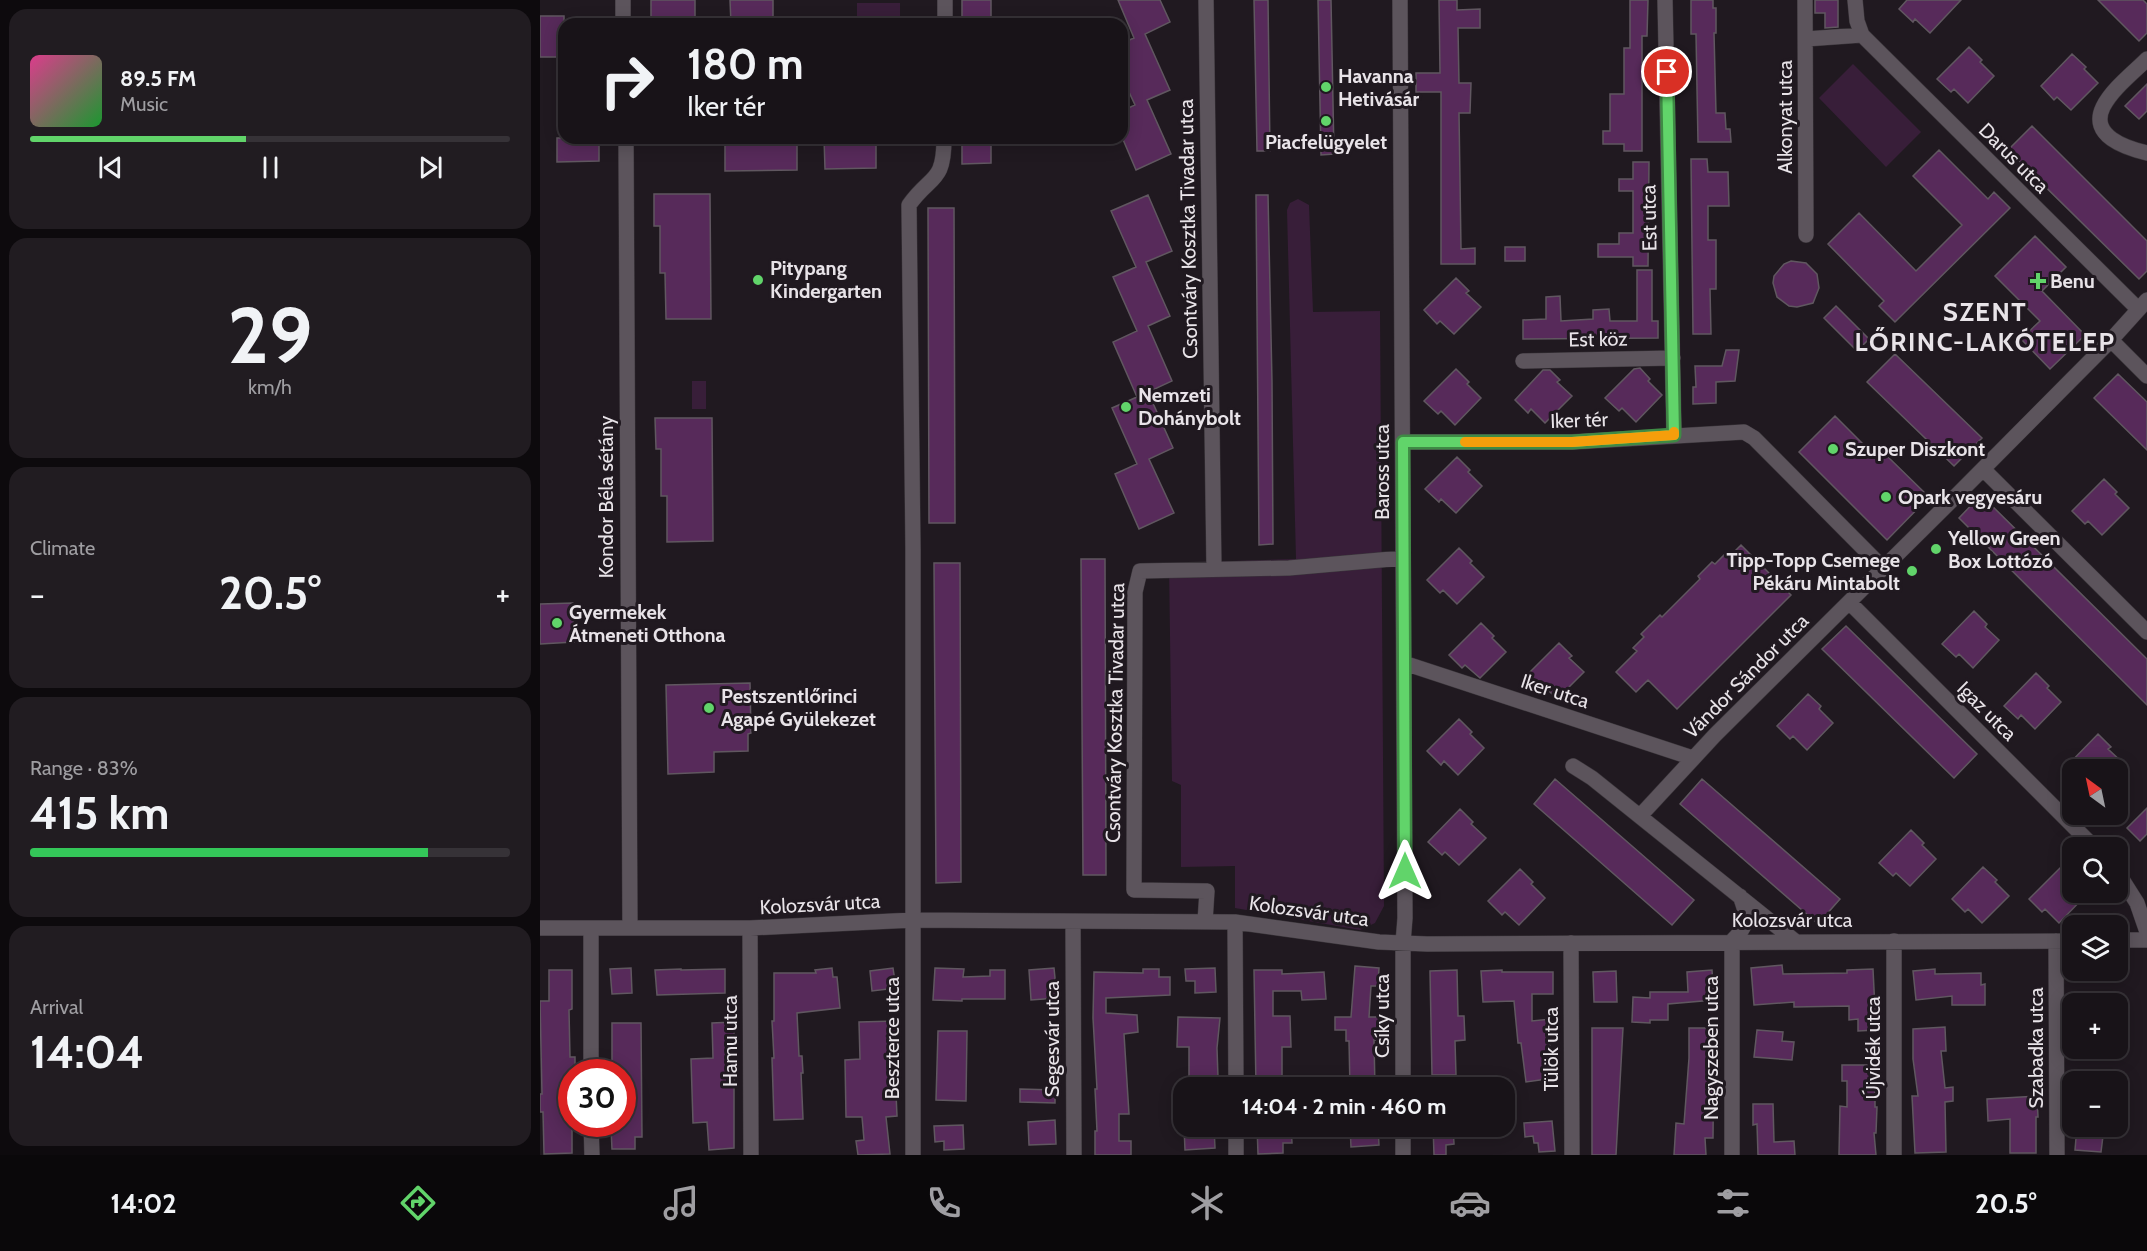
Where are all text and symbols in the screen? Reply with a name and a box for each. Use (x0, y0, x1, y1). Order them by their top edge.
text: 180 m (687, 38, 803, 90)
icon: right (588, 42, 666, 120)
pin (1641, 46, 1692, 97)
icon: arrive (1650, 55, 1683, 88)
street label: Alkonyat utca (1773, 60, 1797, 174)
place label: Havanna Hetivásár (1338, 64, 1419, 111)
text: 89.5 FM (120, 65, 196, 92)
marker: Havanna Hetivásár (1319, 80, 1333, 94)
text: Iker tér (687, 90, 765, 123)
text: Music (120, 92, 168, 116)
street label: Csontváry Kosztka Tivadar utca (1174, 98, 1202, 359)
marker: Piacfelügyelet (1319, 114, 1333, 128)
street label: Darus utca (1974, 118, 2054, 198)
place label: Piacfelügyelet (1265, 130, 1387, 154)
icon: previous (94, 151, 127, 184)
icon: pause (254, 151, 287, 184)
icon: next (414, 151, 447, 184)
street label: Est utca (1636, 184, 1662, 251)
place label: Pitypang Kindergarten (770, 256, 882, 303)
place label: Benu (2050, 269, 2095, 293)
marker: Pitypang Kindergarten (751, 273, 765, 287)
marker: Benu (2031, 274, 2045, 288)
text: 29 (227, 288, 313, 383)
district label: SZENT LŐRINC-LAKÓTELEP (1854, 296, 2116, 358)
street label: Est köz (1568, 326, 1628, 352)
text: km/h (248, 375, 292, 399)
place label: Nemzeti Dohánybolt (1138, 383, 1241, 430)
marker: Nemzeti Dohánybolt (1119, 400, 1133, 414)
street label: Iker tér (1550, 407, 1609, 433)
street label: Kondor Béla sétány (594, 416, 618, 578)
street label: Baross utca (1370, 424, 1394, 520)
place label: Szuper Diszkont (1845, 437, 1985, 461)
marker: Szuper Diszkont (1826, 442, 1840, 456)
place label: Opark vegyesáru (1898, 485, 2042, 509)
marker: Opark vegyesáru (1879, 490, 1893, 504)
place label: Yellow Green Box Lottózó (1947, 526, 2061, 573)
text: Climate (30, 536, 95, 560)
marker: Yellow Green Box Lottózó (1929, 542, 1943, 556)
place label: Tipp-Topp Csemege Pékáru Mintabolt (1727, 548, 1900, 595)
marker: Tipp-Topp Csemege Pékáru Mintabolt (1905, 564, 1919, 578)
text: 20.5° (219, 566, 321, 620)
text: − (30, 574, 45, 614)
text: + (495, 574, 510, 614)
street label: Csontváry Kosztka Tivadar utca (1101, 582, 1129, 843)
place label: Gyermekek Átmeneti Otthona (569, 600, 725, 647)
street label: Vándor Sándor utca (1679, 608, 1814, 743)
marker: Gyermekek Átmeneti Otthona (550, 616, 564, 630)
street label: Iker utca (1518, 669, 1593, 713)
street label: Igaz utca (1952, 676, 2022, 746)
place label: Pestszentlőrinci Agapé Gyülekezet (721, 684, 876, 731)
marker: Pestszentlőrinci Agapé Gyülekezet (702, 701, 716, 715)
text: Range · 83% (30, 756, 138, 780)
north arrow (2062, 759, 2128, 825)
map controls (2062, 759, 2128, 1137)
text: 415 km (30, 786, 169, 840)
button: search (2062, 837, 2128, 903)
position arrow (1373, 839, 1437, 903)
street label: Kolozsvár utca (759, 889, 881, 919)
street label: Kolozsvár utca (1248, 891, 1371, 931)
street label: Kolozsvár utca (1732, 908, 1853, 932)
button: layers (2062, 915, 2128, 981)
street label: Csíky utca (1370, 973, 1394, 1058)
street label: Beszterce utca (880, 976, 904, 1099)
street label: Nagyszeben utca (1699, 976, 1723, 1120)
street label: Segesvár utca (1040, 980, 1064, 1097)
street label: Szabadka utca (2024, 987, 2048, 1109)
button: + (2062, 993, 2128, 1059)
text: Arrival (30, 995, 83, 1019)
street label: Hamu utca (718, 995, 742, 1087)
street label: Újvidék utca (1861, 996, 1885, 1100)
street label: Tülök utca (1539, 1006, 1563, 1091)
text: 14:04 (30, 1025, 144, 1079)
speed limit sign: 30 (558, 1059, 636, 1137)
button: − (2062, 1071, 2128, 1137)
text: 14:04 · 2 min · 460 m (1242, 1093, 1446, 1120)
icon: directions (397, 1182, 439, 1224)
icon: music (660, 1182, 702, 1224)
icon: phone (923, 1182, 965, 1224)
icon: climate (1186, 1182, 1228, 1224)
icon: car (1449, 1182, 1491, 1224)
icon: filters (1712, 1182, 1754, 1224)
text: 14:02 (110, 1187, 177, 1220)
text: 20.5° (1975, 1187, 2036, 1220)

